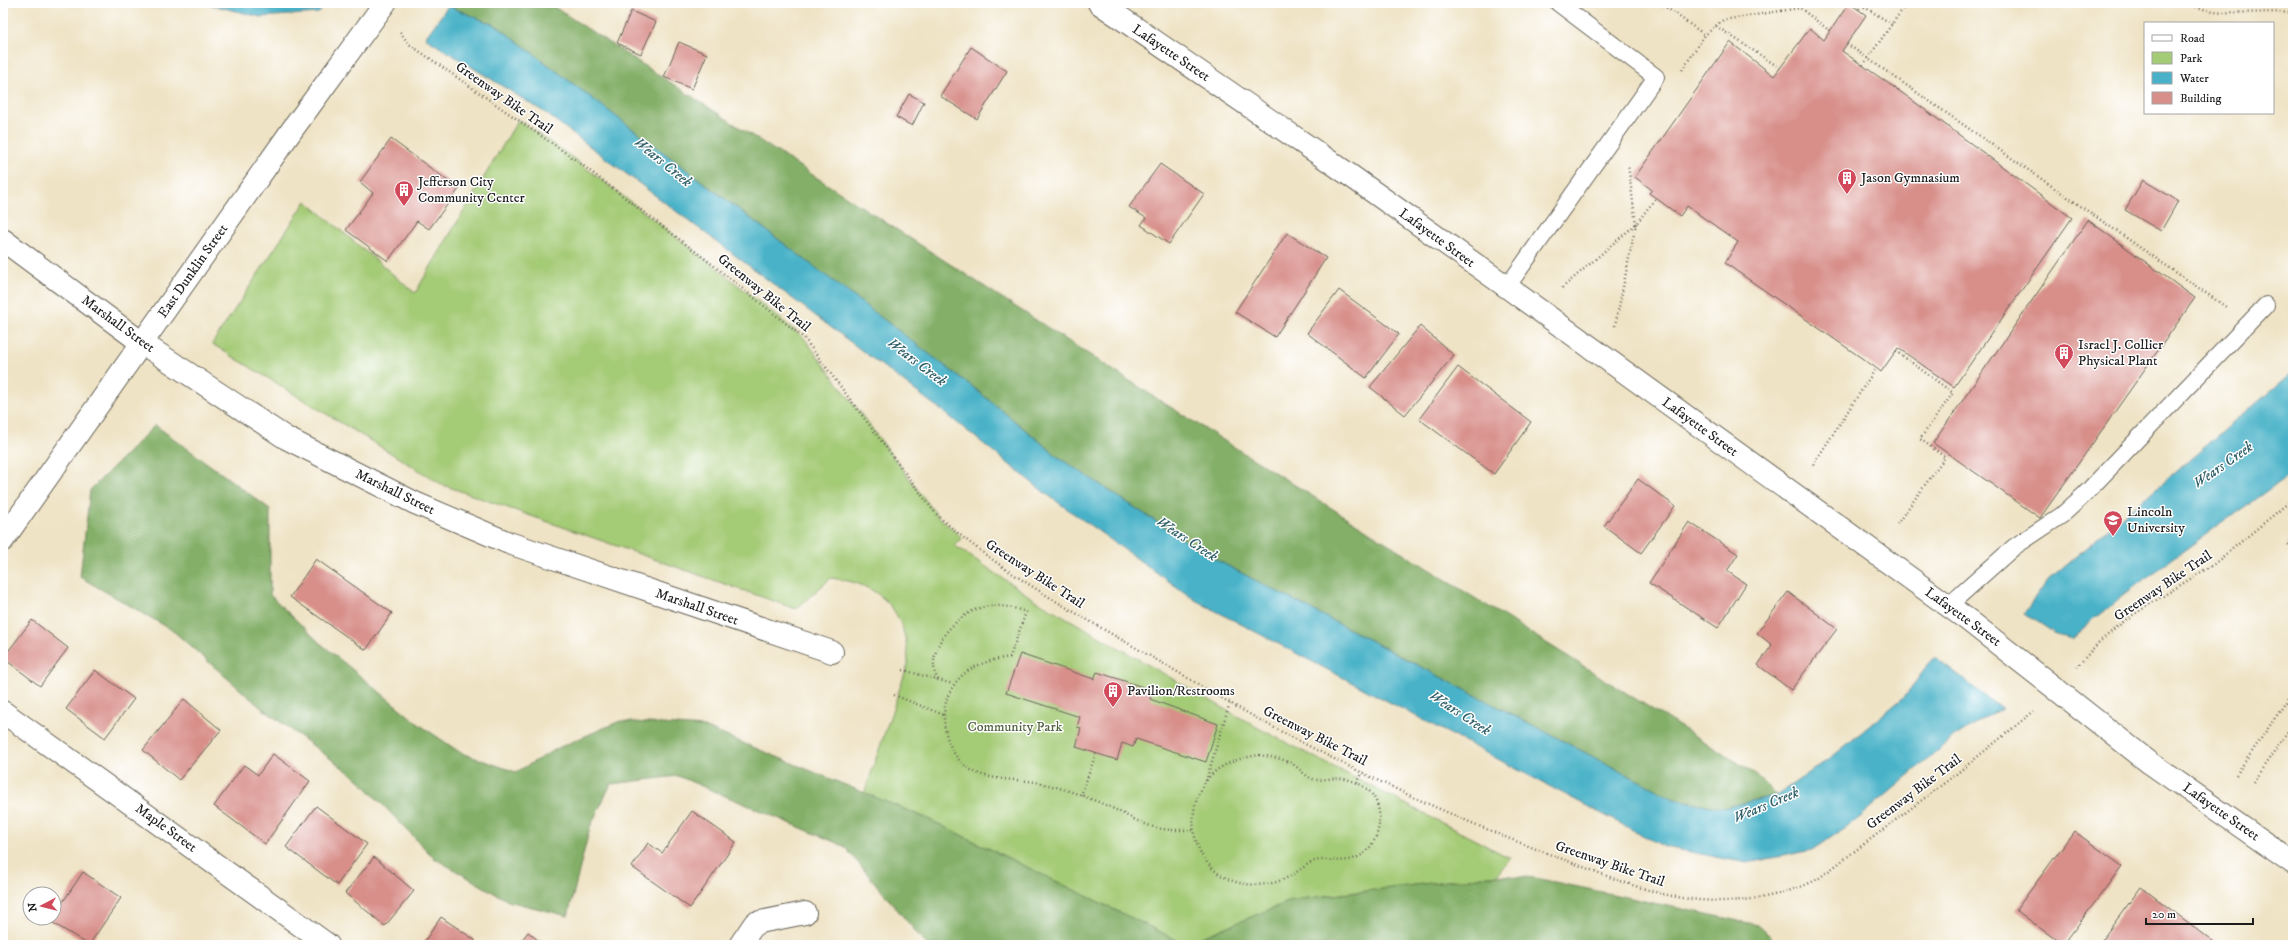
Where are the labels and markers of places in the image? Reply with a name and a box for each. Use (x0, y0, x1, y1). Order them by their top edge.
building icon: Jason Gymnasium (1836, 167, 1858, 195)
place label: Jason Gymnasium (1859, 169, 1960, 187)
place label: Jefferson City Community Center (416, 173, 525, 207)
building icon: Jefferson City Community Center (393, 179, 415, 207)
place label: Israel J. Collier Physical Plant (2078, 336, 2164, 370)
building icon: Israel J. Collier Physical Plant (2053, 342, 2075, 370)
place label: Lincoln University (2127, 503, 2185, 537)
school or university icon: Lincoln University (2102, 509, 2124, 537)
building icon: Pavilion/Restrooms (1102, 680, 1124, 708)
place label: Pavilion/Restrooms (1127, 682, 1235, 700)

